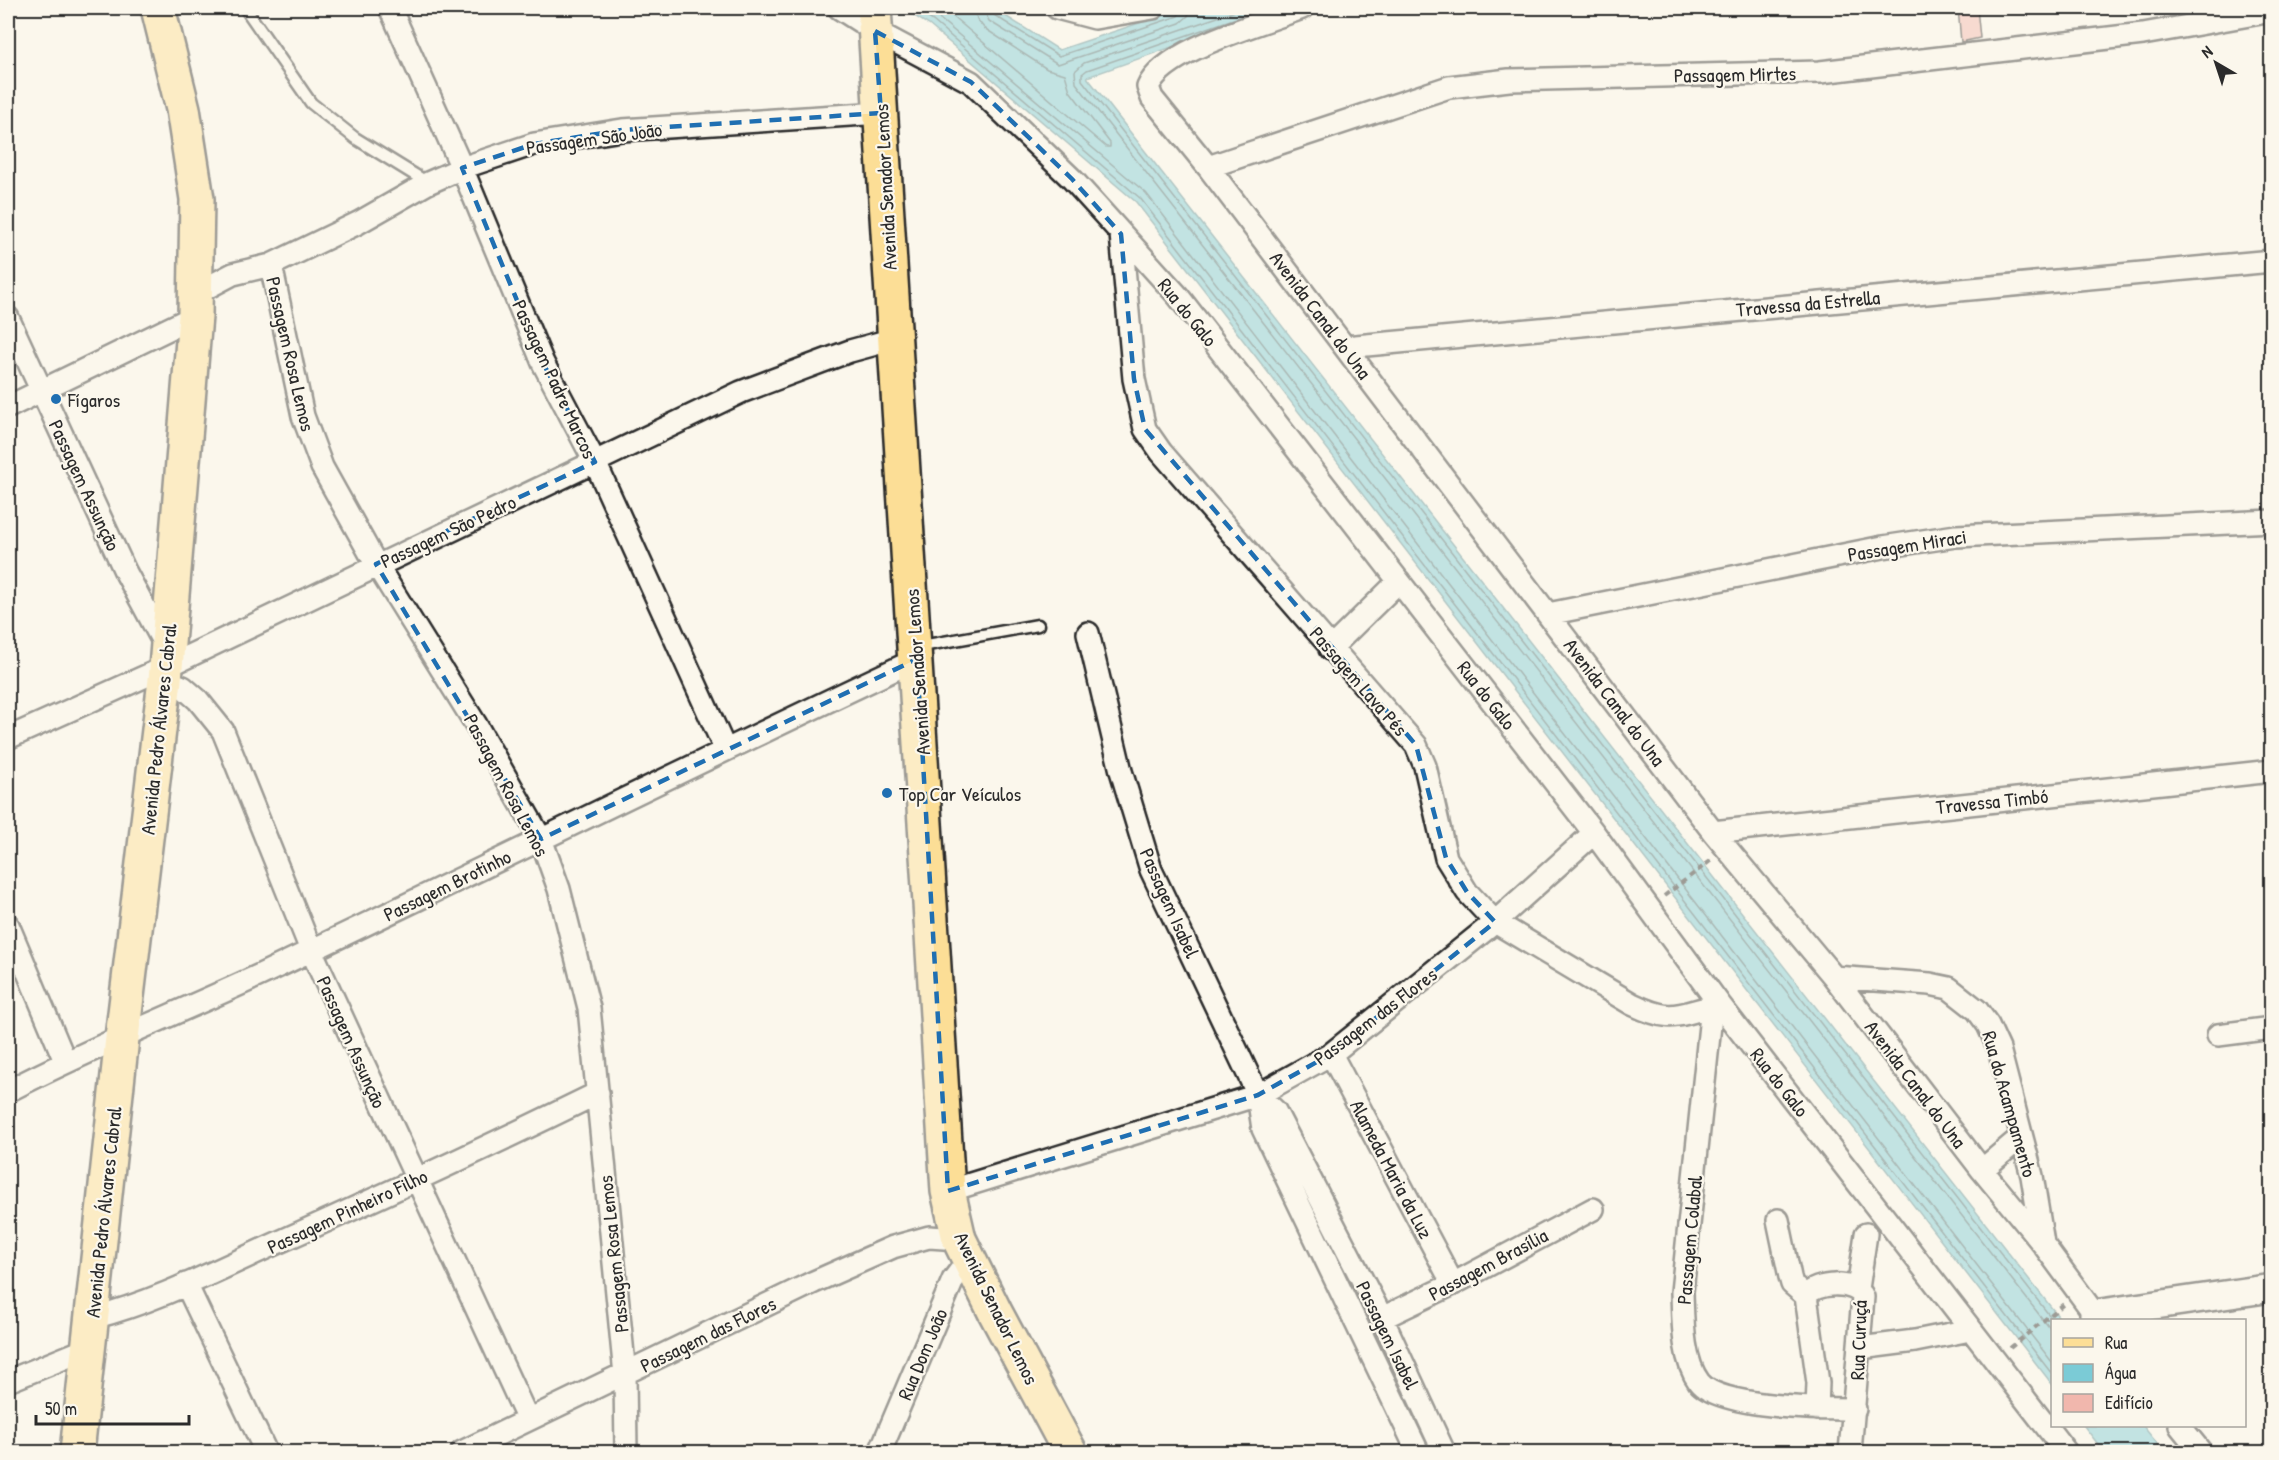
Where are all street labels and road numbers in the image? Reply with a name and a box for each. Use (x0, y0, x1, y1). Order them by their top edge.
street label: Passagem Mirtes (1674, 59, 1797, 89)
street label: Avenida Senador Lemos (867, 103, 903, 271)
street label: Passagem São João (524, 115, 664, 161)
street label: Avenida Canal do Una (1264, 246, 1378, 385)
street label: Rua do Galo (1152, 272, 1224, 352)
street label: Passagem Rosa Lemos (260, 274, 322, 434)
street label: Travessa da Estrella (1735, 283, 1881, 323)
street label: Passagem Padre Marcos (506, 295, 604, 463)
street label: Passagem Assunção (43, 415, 127, 555)
street label: Passagem São Pedro (376, 488, 520, 574)
street label: Passagem Miraci (1846, 522, 1968, 568)
street label: Avenida Senador Lemos (898, 588, 936, 756)
street label: Avenida Pedro Álvares Cabral (133, 621, 183, 836)
street label: Passagem Lava Pés (1304, 621, 1414, 742)
street label: Avenida Canal do Una (1558, 633, 1672, 772)
street label: Rua do Galo (1451, 655, 1523, 735)
street label: Passagem Rosa Lemos (458, 709, 556, 861)
street label: Travessa Timbó (1935, 782, 2049, 820)
street label: Passagem Brotinho (379, 843, 515, 927)
street label: Passagem Isabel (1134, 844, 1207, 963)
street label: Passagem das Flores (1308, 961, 1442, 1071)
street label: Passagem Assunção (311, 972, 393, 1112)
street label: Avenida Canal do Una (1859, 1015, 1973, 1154)
street label: Rua do Acampamento (1976, 1028, 2044, 1180)
street label: Rua do Galo (1744, 1042, 1816, 1122)
street label: Alameda Maria da Luz (1344, 1095, 1440, 1243)
street label: Avenida Pedro Álvares Cabral (78, 1104, 128, 1319)
street label: Passagem Pinheiro Filho (263, 1162, 431, 1260)
street label: Passagem Rosa Lemos (591, 1174, 635, 1334)
street label: Passagem Colabal (1670, 1174, 1708, 1306)
street label: Passagem Brasília (1424, 1221, 1552, 1307)
street label: Avenida Senador Lemos (948, 1227, 1046, 1389)
street label: Passagem Isabel (1350, 1276, 1426, 1394)
street label: Passagem das Flores (636, 1289, 781, 1379)
street label: Rua Curuçá (1843, 1300, 1873, 1380)
street label: Rua Dom João (891, 1304, 953, 1404)

